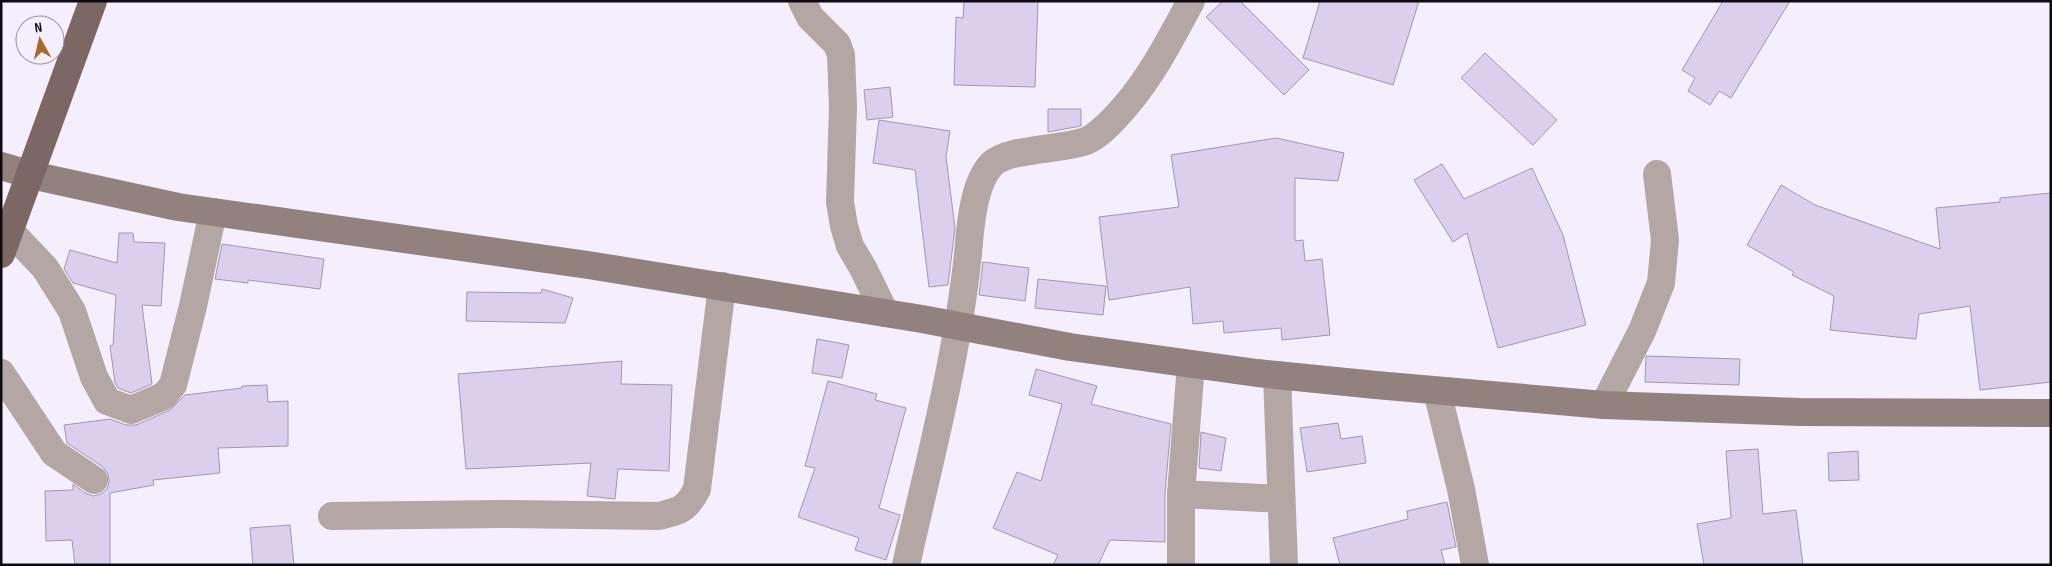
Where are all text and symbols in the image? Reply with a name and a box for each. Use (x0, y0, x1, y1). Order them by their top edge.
north arrow (15, 15, 65, 65)
text: N (33, 19, 43, 37)

